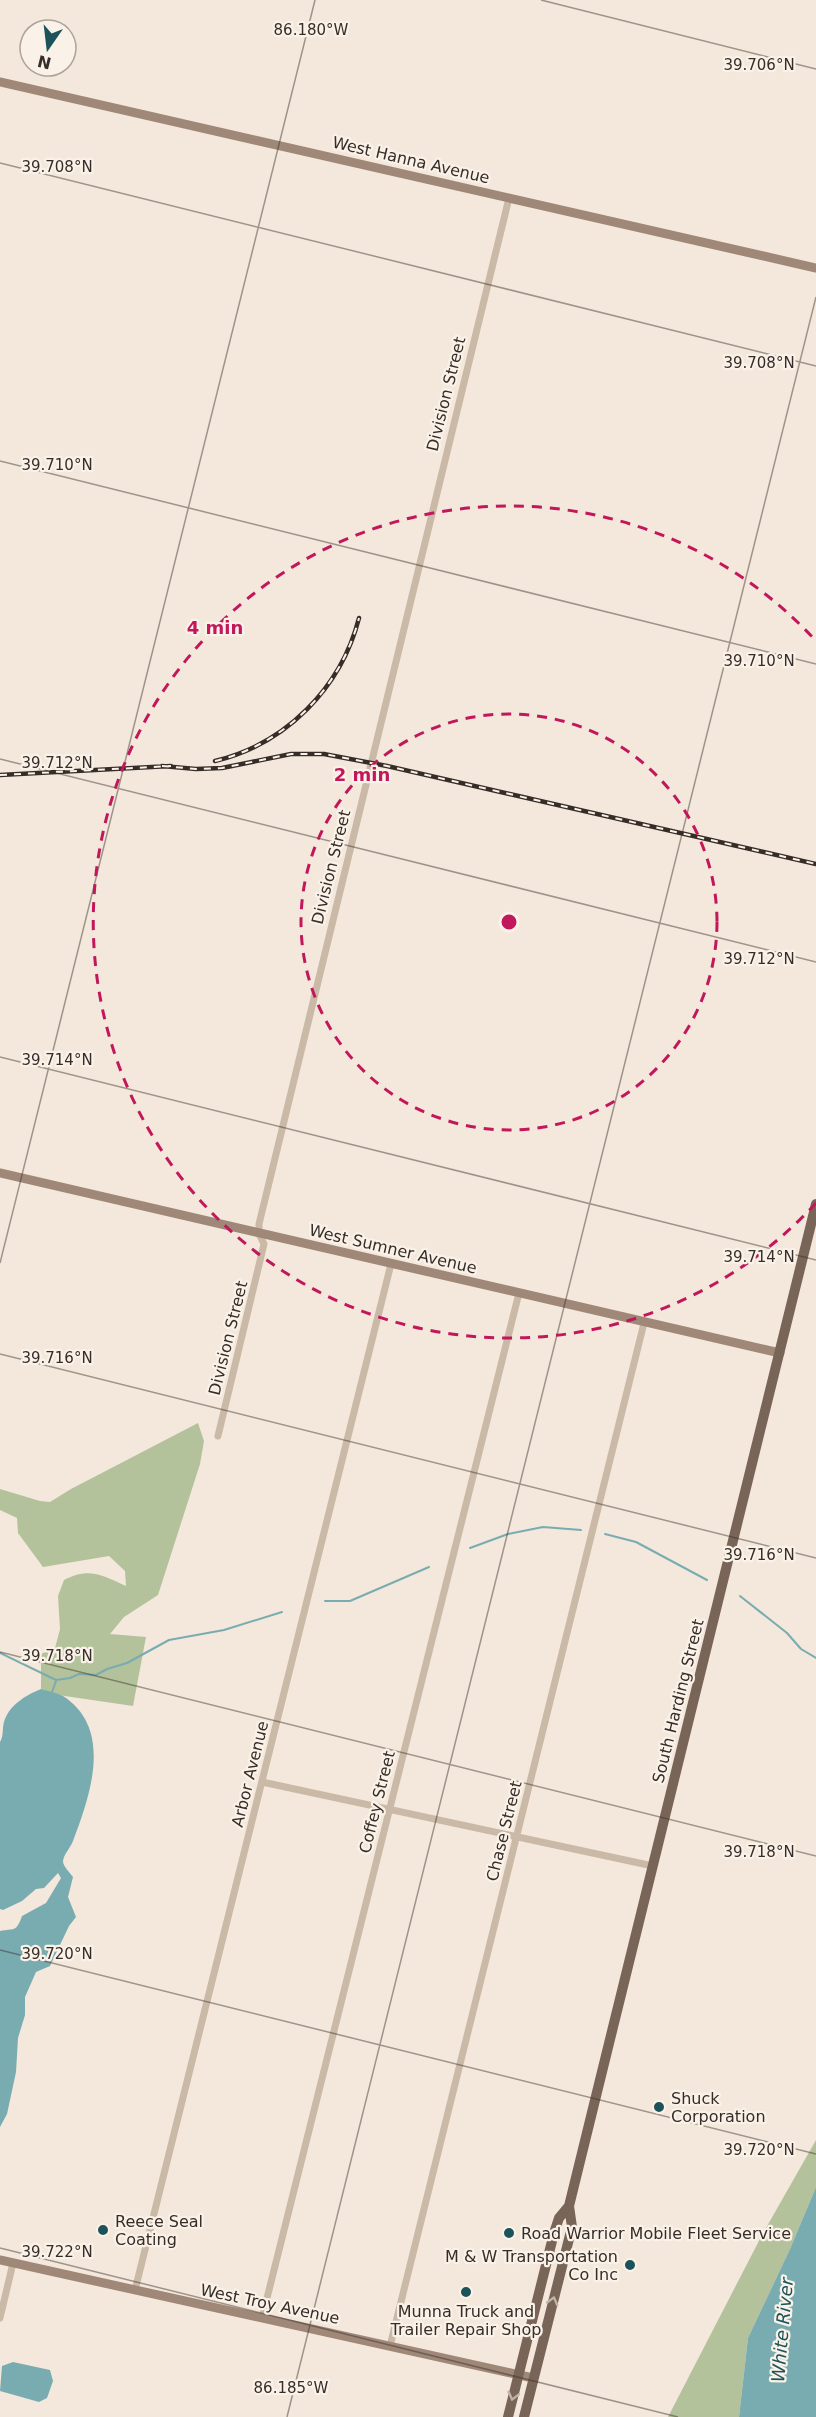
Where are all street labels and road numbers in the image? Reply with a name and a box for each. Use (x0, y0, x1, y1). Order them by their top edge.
street label: West Hanna Avenue (330, 133, 492, 187)
street label: Division Street (423, 335, 469, 453)
street label: Division Street (308, 808, 354, 926)
street label: West Sumner Avenue (307, 1220, 479, 1278)
street label: Division Street (205, 1279, 251, 1397)
street label: South Harding Street (648, 1617, 708, 1785)
street label: Arbor Avenue (228, 1719, 272, 1829)
street label: Coffey Street (355, 1749, 399, 1855)
street label: Chase Street (482, 1779, 526, 1883)
street label: West Troy Avenue (199, 2280, 341, 2328)

